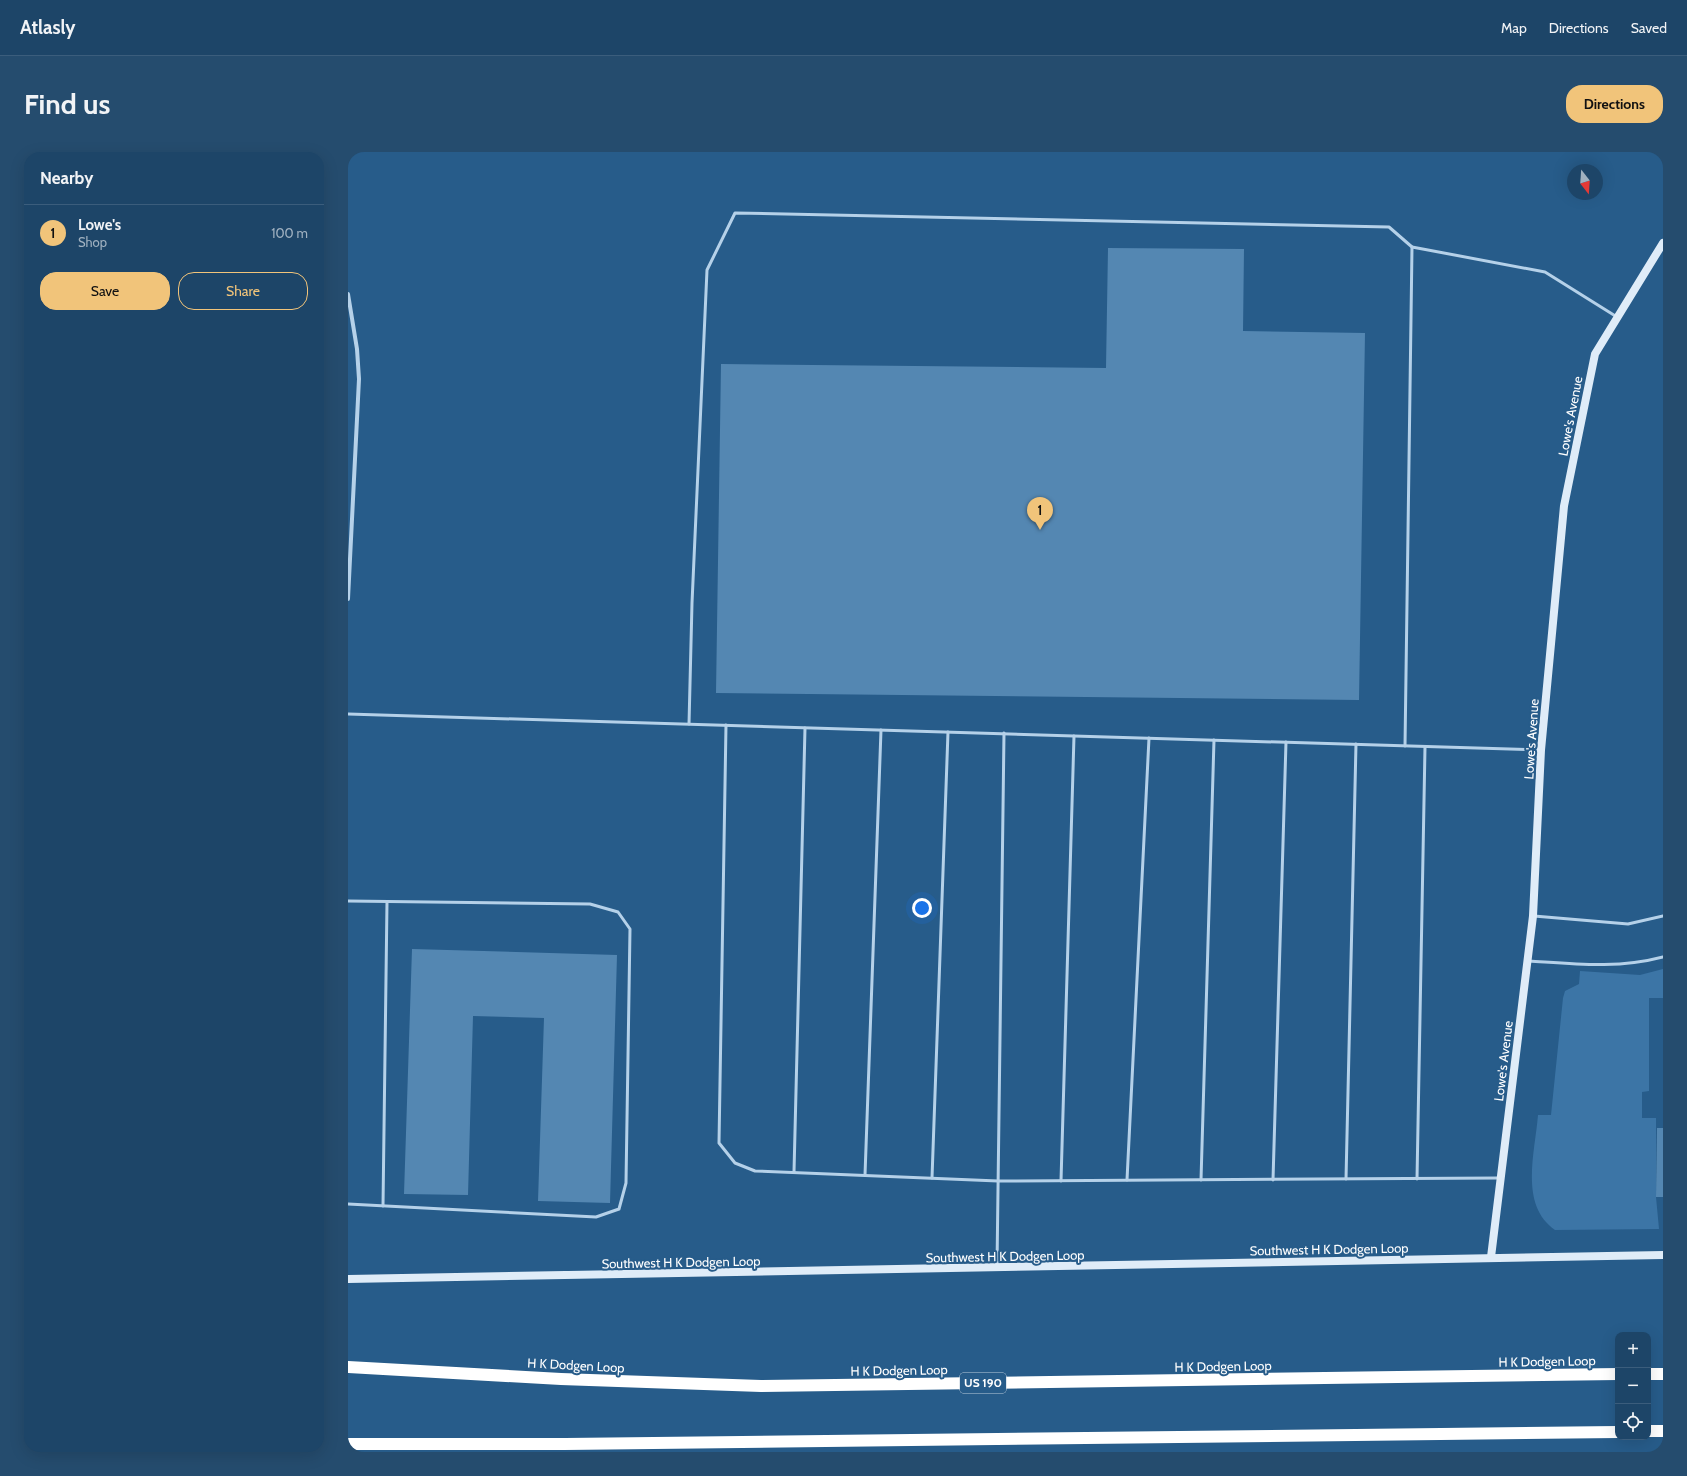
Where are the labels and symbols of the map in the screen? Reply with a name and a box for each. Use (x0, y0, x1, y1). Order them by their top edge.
north arrow (1567, 164, 1603, 200)
street label: Lowe's Avenue (1554, 374, 1586, 457)
pin: 1 (1027, 497, 1053, 530)
street label: Lowe's Avenue (1520, 698, 1542, 780)
your location (912, 898, 932, 918)
street label: Lowe's Avenue (1490, 1020, 1516, 1102)
street label: Southwest H K Dodgen Loop (1249, 1240, 1409, 1258)
street label: Southwest H K Dodgen Loop (925, 1247, 1085, 1265)
street label: Southwest H K Dodgen Loop (601, 1253, 761, 1271)
street label: H K Dodgen Loop (1498, 1352, 1596, 1370)
street label: H K Dodgen Loop (527, 1354, 625, 1376)
street label: H K Dodgen Loop (1174, 1357, 1272, 1375)
street label: H K Dodgen Loop (850, 1361, 948, 1379)
road number: US 190 (960, 1373, 1006, 1393)

